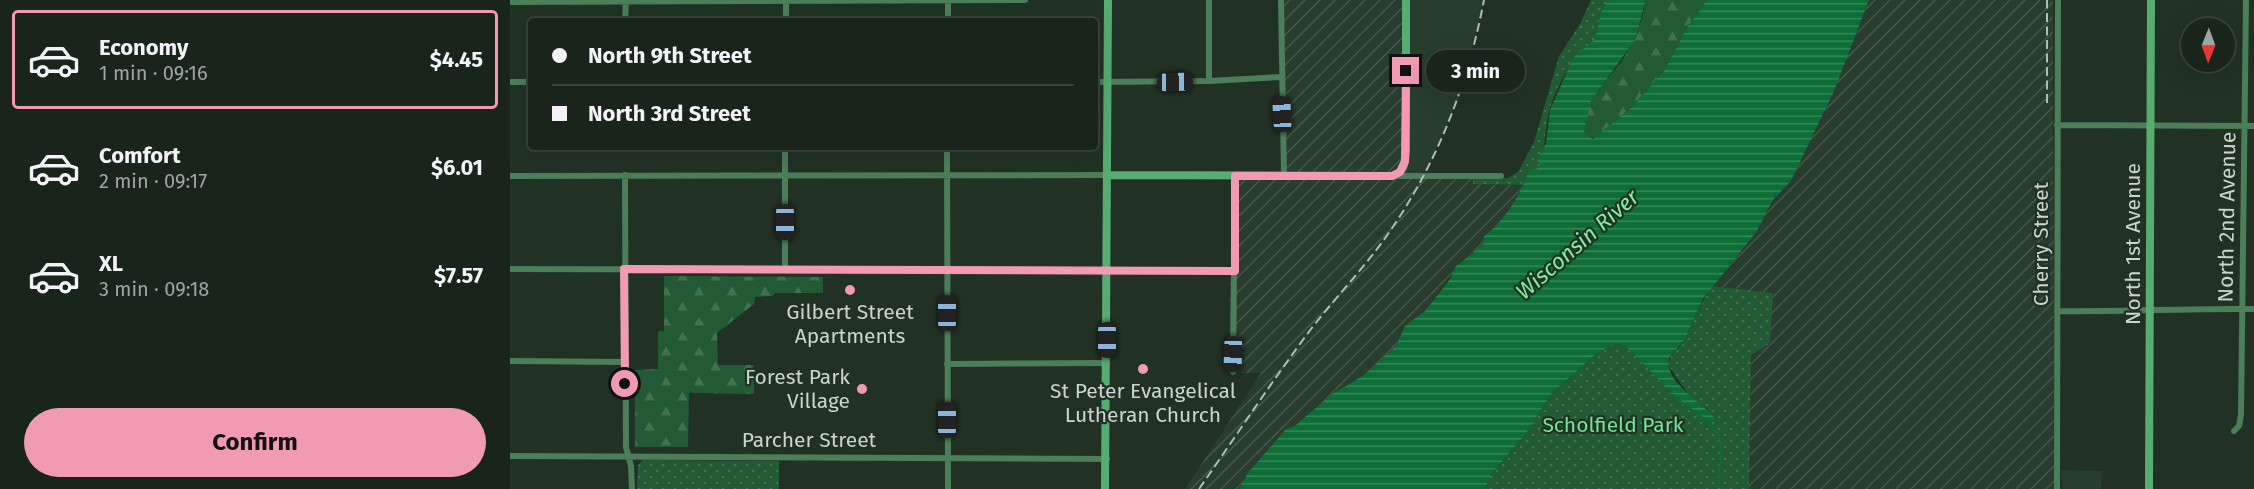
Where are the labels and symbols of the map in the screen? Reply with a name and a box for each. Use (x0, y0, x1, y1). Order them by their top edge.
north arrow (2181, 18, 2235, 72)
callout: 3 min (1427, 50, 1526, 92)
route end (1392, 57, 1419, 84)
car (1157, 73, 1193, 91)
car (1272, 96, 1292, 132)
street label: North 2nd Avenue (2213, 131, 2241, 303)
street label: North 1st Avenue (2120, 163, 2146, 325)
street label: Cherry Street (2028, 181, 2054, 306)
water label: Wisconsin River (1510, 183, 1645, 305)
car (776, 204, 794, 240)
marker: Gilbert Street Apartments (843, 283, 857, 297)
car (938, 295, 956, 331)
place label: Gilbert Street Apartments (786, 299, 914, 349)
car (1098, 322, 1116, 358)
car (1223, 336, 1243, 372)
marker: St Peter Evangelical Lutheran Church (1136, 362, 1150, 376)
place label: Forest Park Village (745, 364, 850, 414)
route start (611, 370, 638, 397)
place label: St Peter Evangelical Lutheran Church (1050, 378, 1236, 428)
marker: Forest Park Village (855, 382, 869, 396)
car (938, 402, 956, 438)
park label: Scholfield Park (1542, 412, 1684, 438)
street label: Parcher Street (742, 427, 877, 453)

